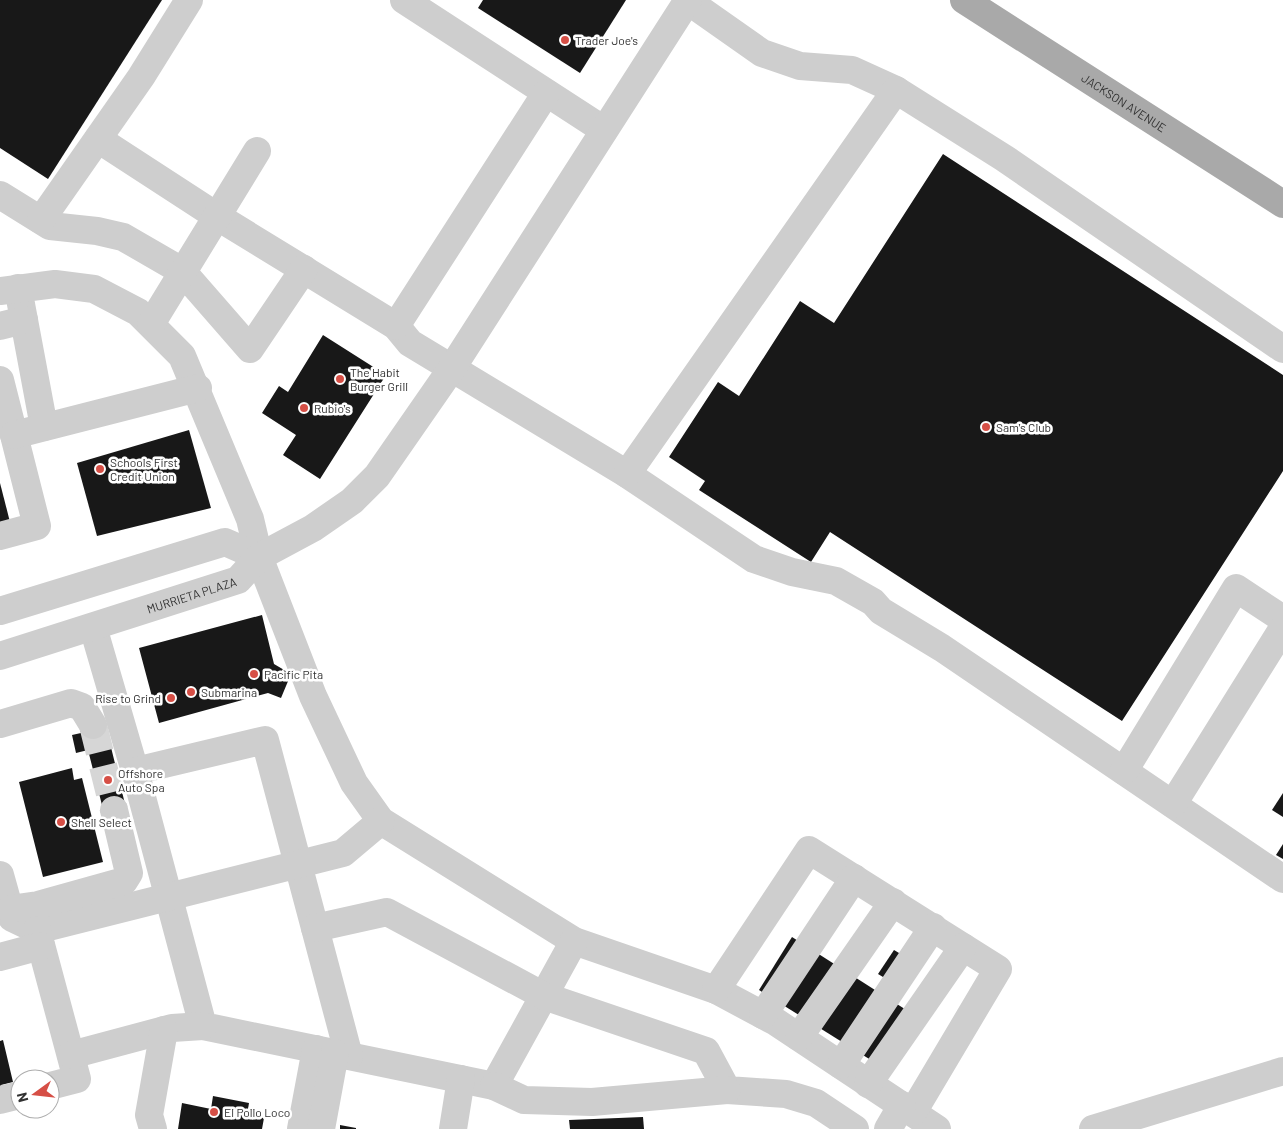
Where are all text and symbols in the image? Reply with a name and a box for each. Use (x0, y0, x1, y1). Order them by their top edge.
place label: Trader Joe's (575, 33, 638, 47)
marker: Trader Joe's (559, 34, 571, 46)
street label: JACKSON AVENUE (1079, 70, 1169, 135)
place label: The Habit Burger Grill (350, 365, 408, 393)
marker: The Habit Burger Grill (334, 373, 346, 385)
place label: Rubio's (314, 401, 351, 415)
marker: Rubio's (298, 402, 310, 414)
place label: Sam's Club (996, 420, 1051, 434)
marker: Sam's Club (980, 421, 992, 433)
place label: Schools First Credit Union (110, 455, 178, 483)
marker: Schools First Credit Union (94, 463, 106, 475)
street label: MURRIETA PLAZA (145, 574, 238, 616)
place label: Pacific Pita (264, 667, 323, 681)
marker: Pacific Pita (248, 668, 260, 680)
place label: Submarina (201, 685, 257, 699)
marker: Submarina (185, 686, 197, 698)
place label: Rise to Grind (95, 691, 161, 705)
marker: Rise to Grind (165, 692, 177, 704)
place label: Offshore Auto Spa (118, 766, 165, 794)
marker: Offshore Auto Spa (102, 774, 114, 786)
place label: Shell Select (71, 815, 132, 829)
marker: Shell Select (55, 816, 67, 828)
north arrow (10, 1069, 60, 1119)
text: N (13, 1091, 31, 1104)
place label: El Pollo Loco (224, 1105, 290, 1119)
marker: El Pollo Loco (208, 1106, 220, 1118)

